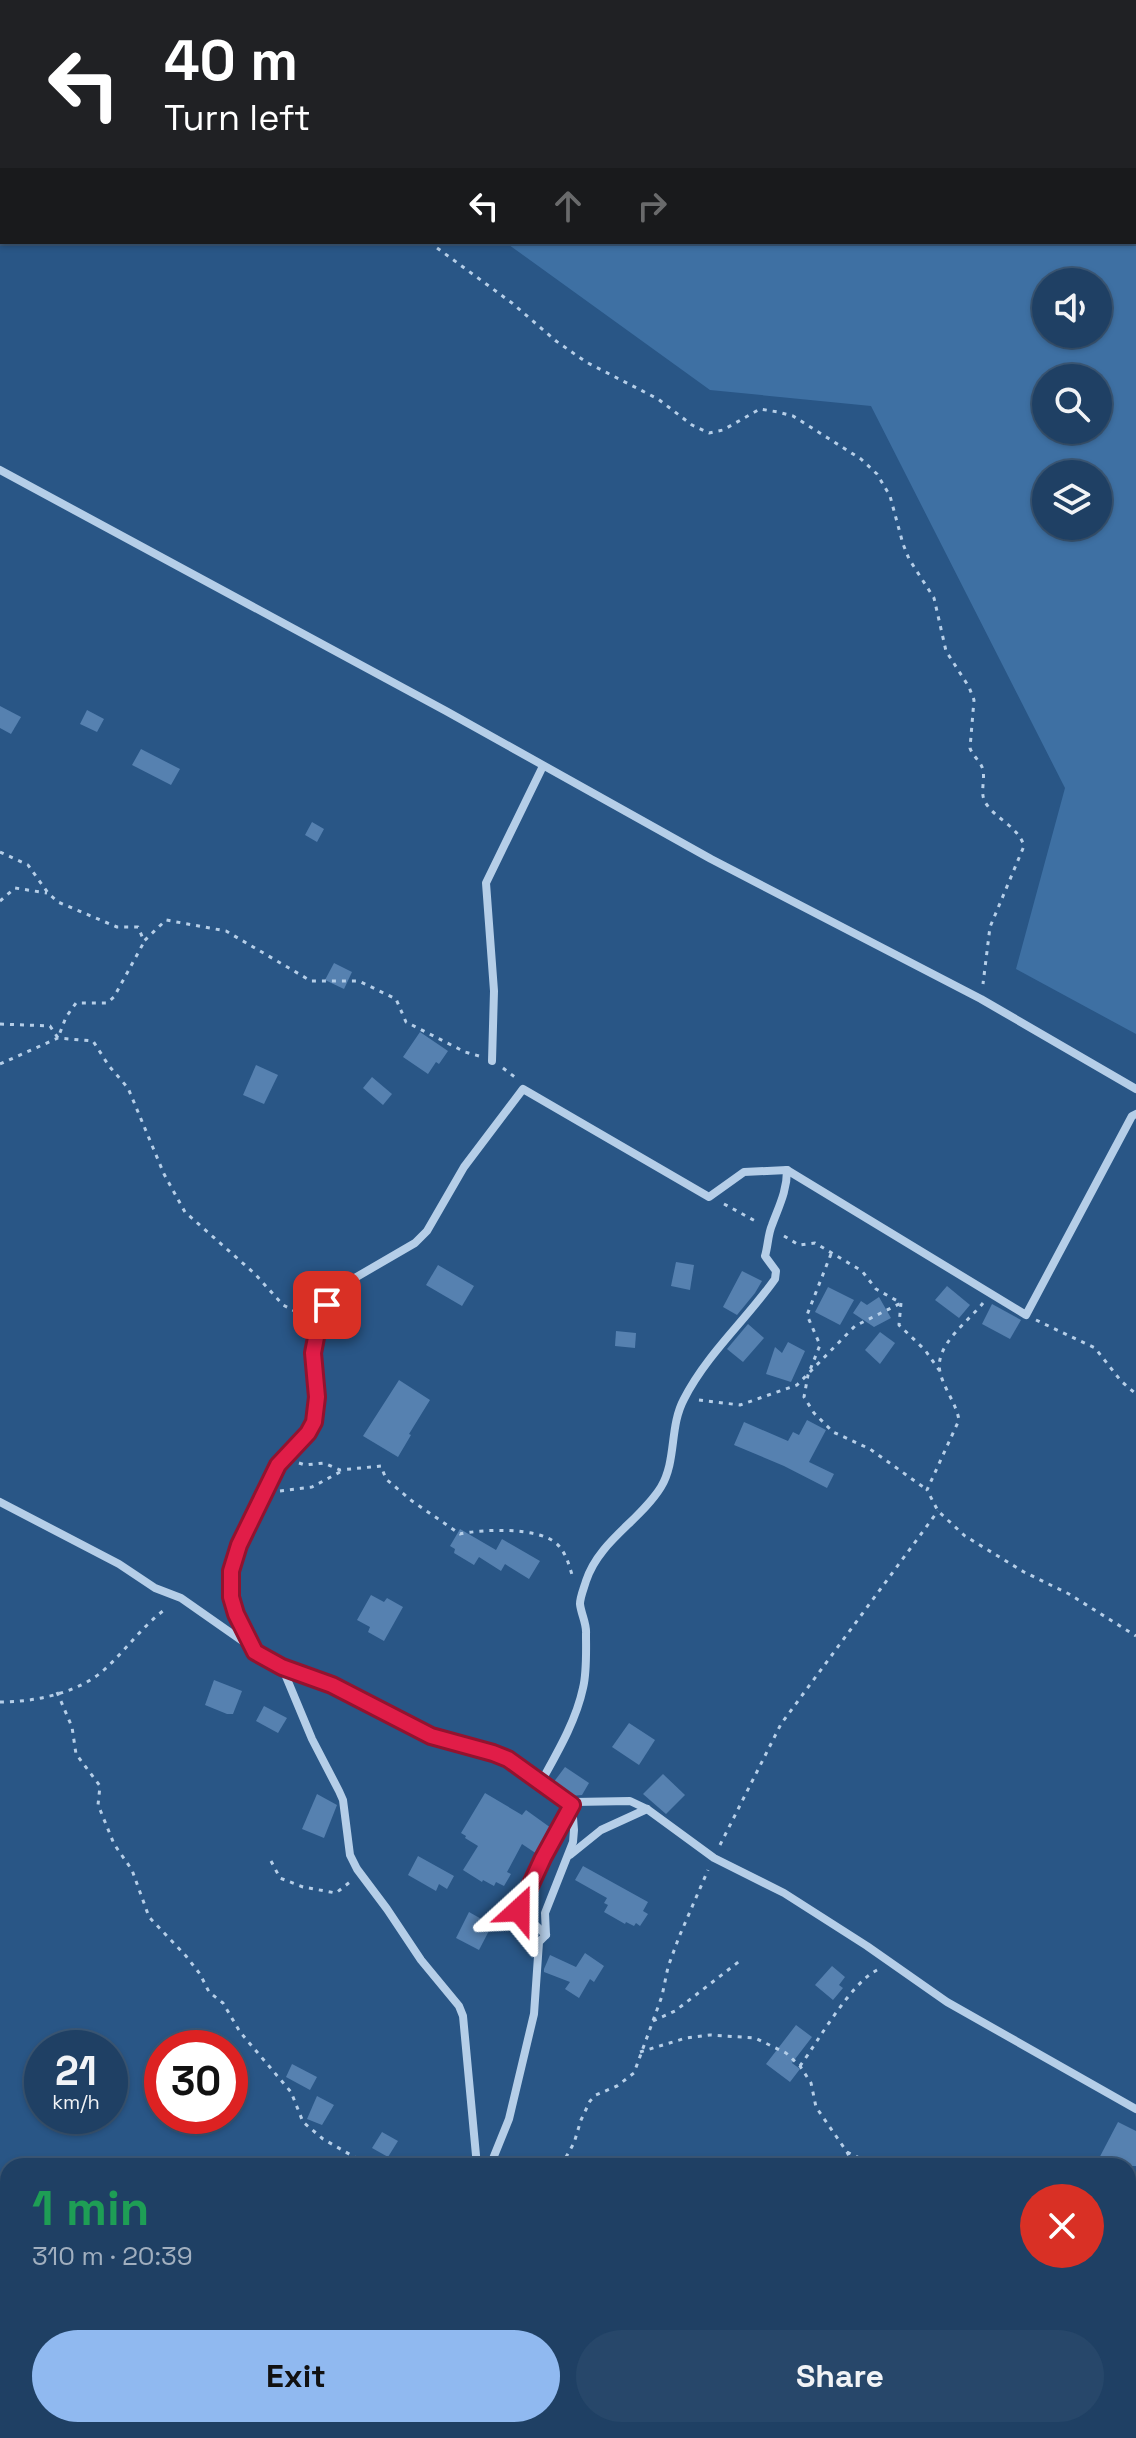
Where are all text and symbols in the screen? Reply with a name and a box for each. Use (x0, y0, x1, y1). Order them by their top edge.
text: 40 m (164, 25, 298, 96)
icon: left (32, 32, 136, 136)
text: Turn left (164, 95, 311, 141)
icon: left (462, 184, 506, 228)
icon: ahead (546, 184, 590, 228)
icon: right (630, 184, 674, 228)
map controls (1032, 268, 1112, 540)
button: sound (1032, 268, 1112, 348)
button: search (1032, 364, 1112, 444)
button: layers (1032, 460, 1112, 540)
pin (293, 1271, 361, 1339)
icon: arrive (305, 1283, 349, 1327)
position arrow (477, 1868, 561, 1952)
speed limit sign: 30 (144, 2030, 248, 2134)
text: 21 (55, 2046, 97, 2097)
text: km/h (52, 2089, 100, 2115)
text: 1 min (32, 2178, 149, 2239)
button: close (1020, 2184, 1104, 2268)
text: 310 m · 20:39 (32, 2239, 193, 2273)
button: Exit (32, 2330, 560, 2422)
button: Share (576, 2330, 1104, 2422)

